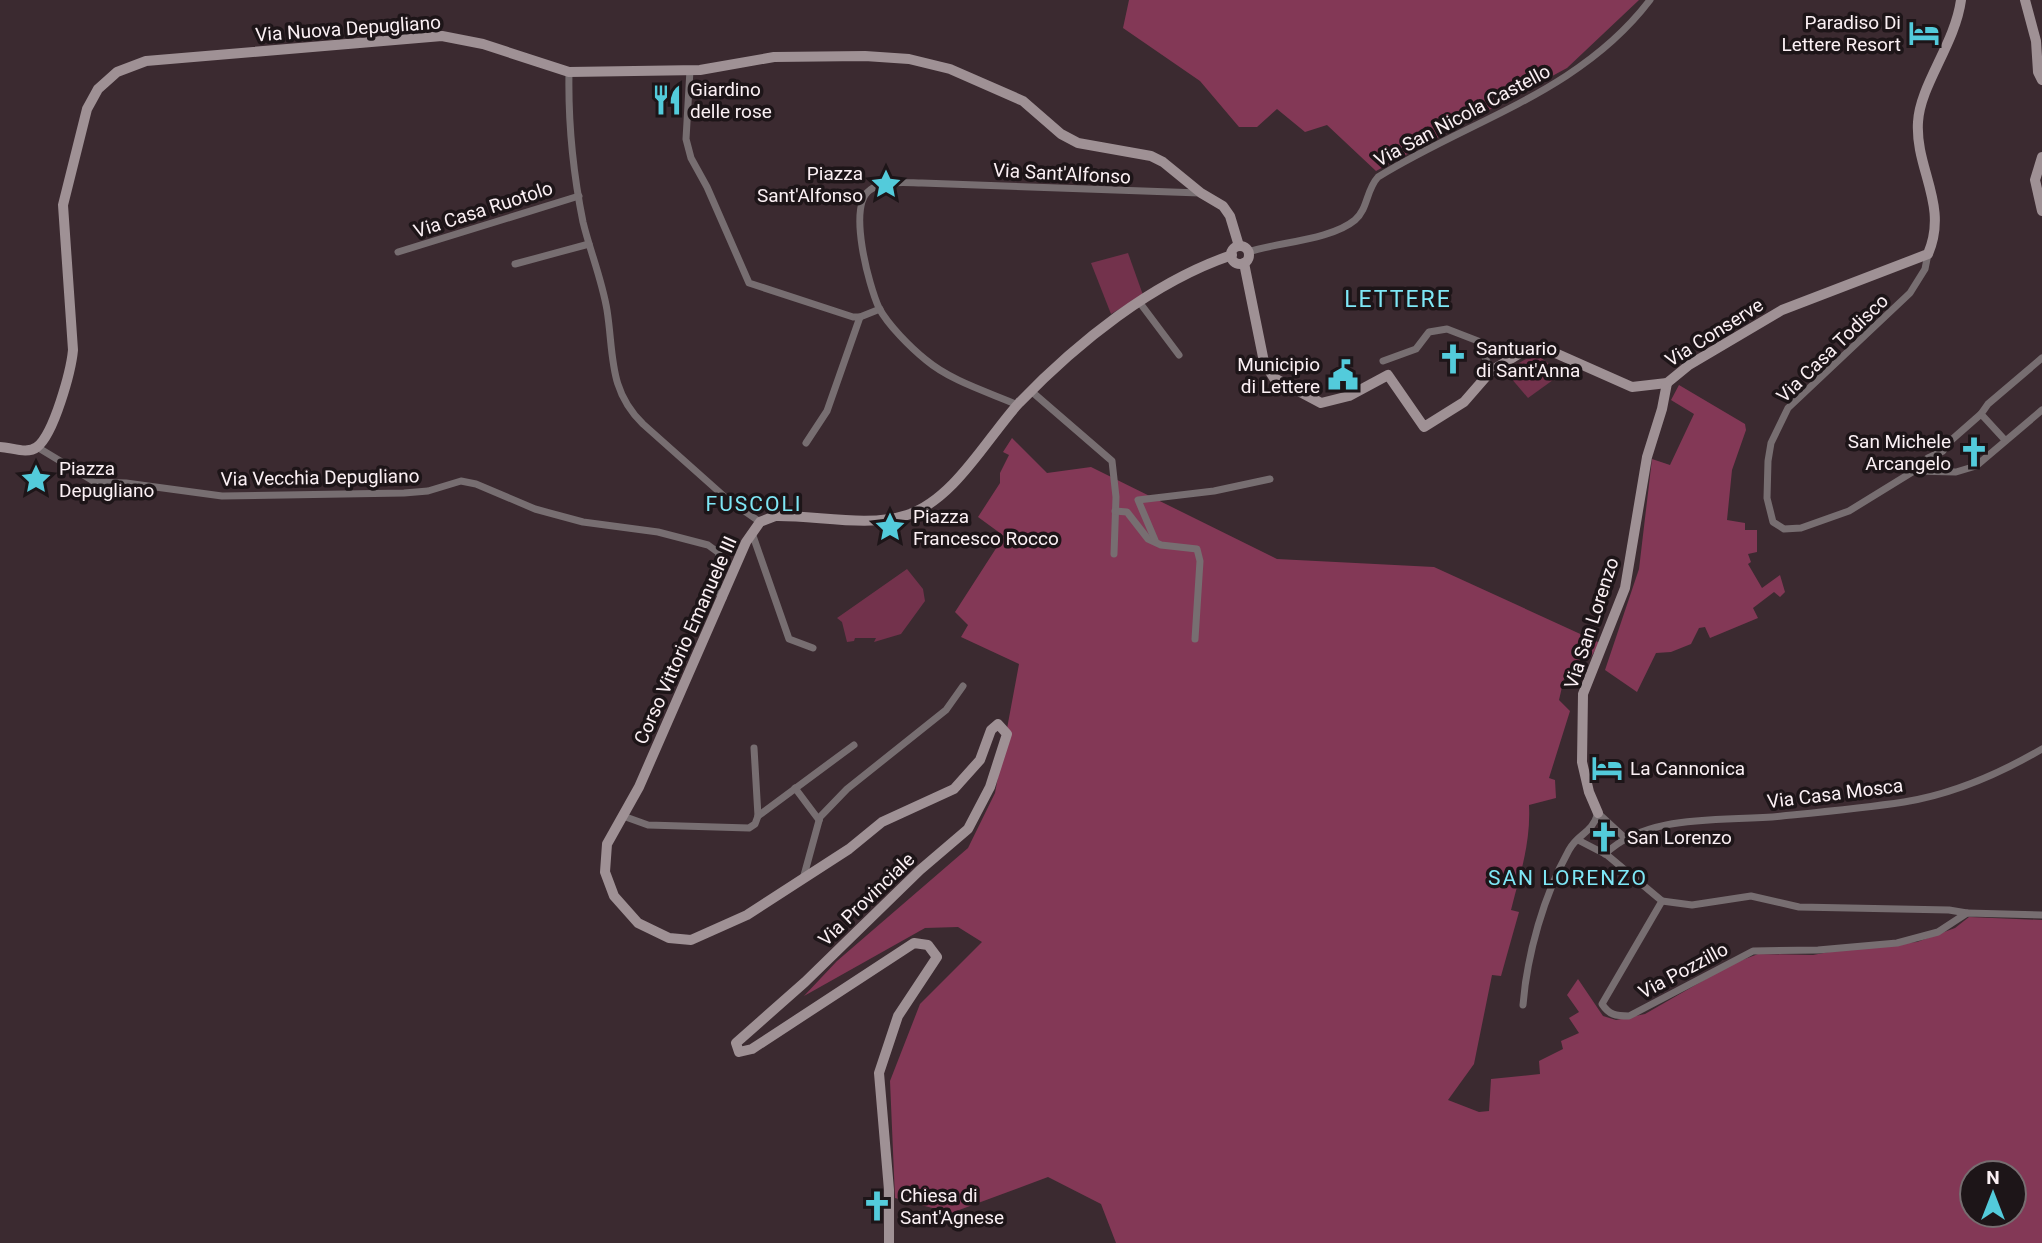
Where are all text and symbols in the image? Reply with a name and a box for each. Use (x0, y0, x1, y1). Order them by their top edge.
street label: Via Nuova Depugliano (255, 11, 442, 46)
place label: Paradiso Di Lettere Resort (1782, 11, 1901, 56)
hotel icon: Paradiso Di Lettere Resort (1907, 16, 1941, 50)
street label: Via San Nicola Castello (1370, 59, 1554, 172)
place label: Giardino delle rose (690, 78, 772, 123)
restaurant icon: Giardino delle rose (650, 83, 684, 117)
street label: Via Sant'Alfonso (993, 158, 1131, 189)
place label: Piazza Sant'Alfonso (757, 162, 863, 207)
place icon: Piazza Sant'Alfonso (869, 167, 903, 201)
street label: Via Casa Ruotolo (411, 176, 556, 243)
district label: LETTERE (1344, 286, 1452, 313)
street label: Via Casa Todisco (1772, 289, 1893, 407)
street label: Via Conserve (1661, 293, 1767, 372)
place label: Santuario di Sant'Anna (1476, 337, 1580, 382)
church icon: Santuario di Sant'Anna (1436, 342, 1470, 376)
place label: Municipio di Lettere (1237, 353, 1320, 398)
public building icon: Municipio di Lettere (1326, 358, 1360, 392)
place label: San Michele Arcangelo (1848, 430, 1951, 475)
church icon: San Michele Arcangelo (1957, 435, 1991, 469)
place label: Piazza Depugliano (59, 457, 154, 502)
place icon: Piazza Depugliano (19, 462, 53, 496)
street label: Via Vecchia Depugliano (220, 464, 420, 491)
district label: FUSCOLI (706, 492, 802, 516)
place label: Piazza Francesco Rocco (913, 505, 1059, 550)
place icon: Piazza Francesco Rocco (873, 510, 907, 544)
street label: Corso Vittorio Emanuele III (629, 533, 742, 748)
street label: Via San Lorenzo (1559, 555, 1624, 692)
hotel icon: La Cannonica (1590, 751, 1624, 785)
place label: La Cannonica (1630, 757, 1745, 780)
street label: Via Casa Mosca (1766, 774, 1904, 813)
church icon: San Lorenzo (1587, 820, 1621, 854)
place label: San Lorenzo (1627, 826, 1732, 849)
street label: Via Provinciale (814, 848, 919, 951)
district label: SAN LORENZO (1488, 866, 1648, 890)
street label: Via Pozzillo (1635, 937, 1732, 1004)
north arrow (1958, 1159, 2028, 1229)
text: N (1986, 1166, 2000, 1189)
place label: Chiesa di Sant'Agnese (900, 1184, 1004, 1229)
church icon: Chiesa di Sant'Agnese (860, 1189, 894, 1223)

